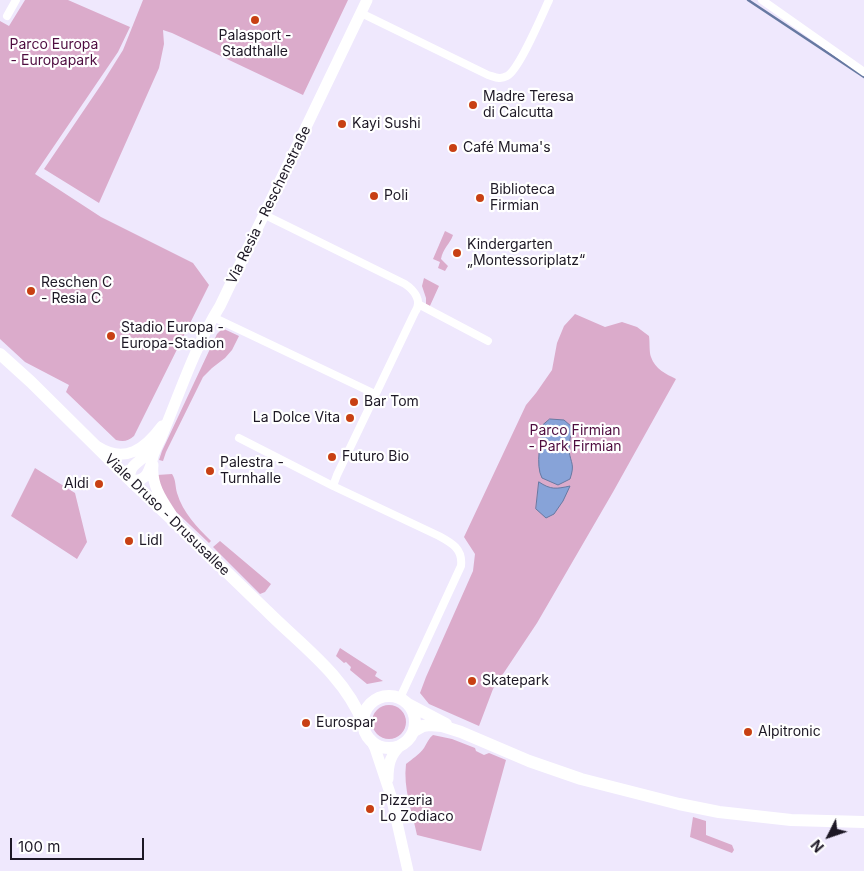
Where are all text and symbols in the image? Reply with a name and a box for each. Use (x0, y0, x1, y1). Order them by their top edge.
marker: Palasport - Stadthalle (249, 14, 261, 26)
place label: Palasport - Stadthalle (219, 28, 291, 60)
park label: Parco Europa - Europapark (10, 37, 98, 70)
place label: Madre Teresa di Calcutta (483, 89, 574, 121)
marker: Madre Teresa di Calcutta (467, 99, 479, 111)
place label: Kayi Sushi (352, 116, 421, 132)
marker: Kayi Sushi (336, 118, 348, 130)
street label: Via Resia - Reschenstraße (223, 123, 315, 287)
place label: Café Muma's (463, 140, 551, 156)
marker: Café Muma's (447, 142, 459, 154)
place label: Biblioteca Firmian (490, 182, 555, 214)
place label: Poli (384, 188, 408, 204)
marker: Poli (368, 190, 380, 202)
marker: Biblioteca Firmian (474, 192, 486, 204)
place label: Kindergarten „Montessoriplatz“ (467, 237, 585, 270)
marker: Kindergarten „Montessoriplatz“ (451, 247, 463, 259)
place label: Reschen C - Resia C (41, 275, 112, 308)
marker: Reschen C - Resia C (25, 285, 37, 297)
place label: Stadio Europa - Europa-Stadion (121, 320, 224, 352)
marker: Stadio Europa - Europa-Stadion (105, 330, 117, 342)
place label: Bar Tom (364, 394, 419, 410)
marker: Bar Tom (348, 396, 360, 408)
place label: La Dolce Vita (253, 410, 340, 426)
marker: La Dolce Vita (344, 412, 356, 424)
park label: Parco Firmian - Park Firmian (528, 423, 622, 456)
place label: Futuro Bio (342, 449, 409, 465)
street label: Viale Druso - Drususallee (101, 451, 233, 579)
marker: Futuro Bio (326, 451, 338, 463)
place label: Palestra - Turnhalle (220, 455, 284, 488)
marker: Palestra - Turnhalle (204, 465, 216, 477)
place label: Aldi (64, 476, 89, 492)
marker: Aldi (93, 478, 105, 490)
place label: Lidl (139, 533, 162, 549)
marker: Lidl (123, 535, 135, 547)
place label: Skatepark (482, 673, 549, 689)
marker: Skatepark (466, 675, 478, 687)
place label: Eurospar (316, 715, 375, 731)
marker: Eurospar (300, 717, 312, 729)
place label: Alpitronic (758, 724, 821, 740)
marker: Alpitronic (742, 726, 754, 738)
place label: Pizzeria Lo Zodiaco (380, 793, 454, 826)
marker: Pizzeria Lo Zodiaco (364, 803, 376, 815)
north arrow (804, 811, 854, 861)
scale bar (12, 828, 146, 860)
text: 100 m (18, 837, 60, 856)
text: N (807, 837, 827, 856)

